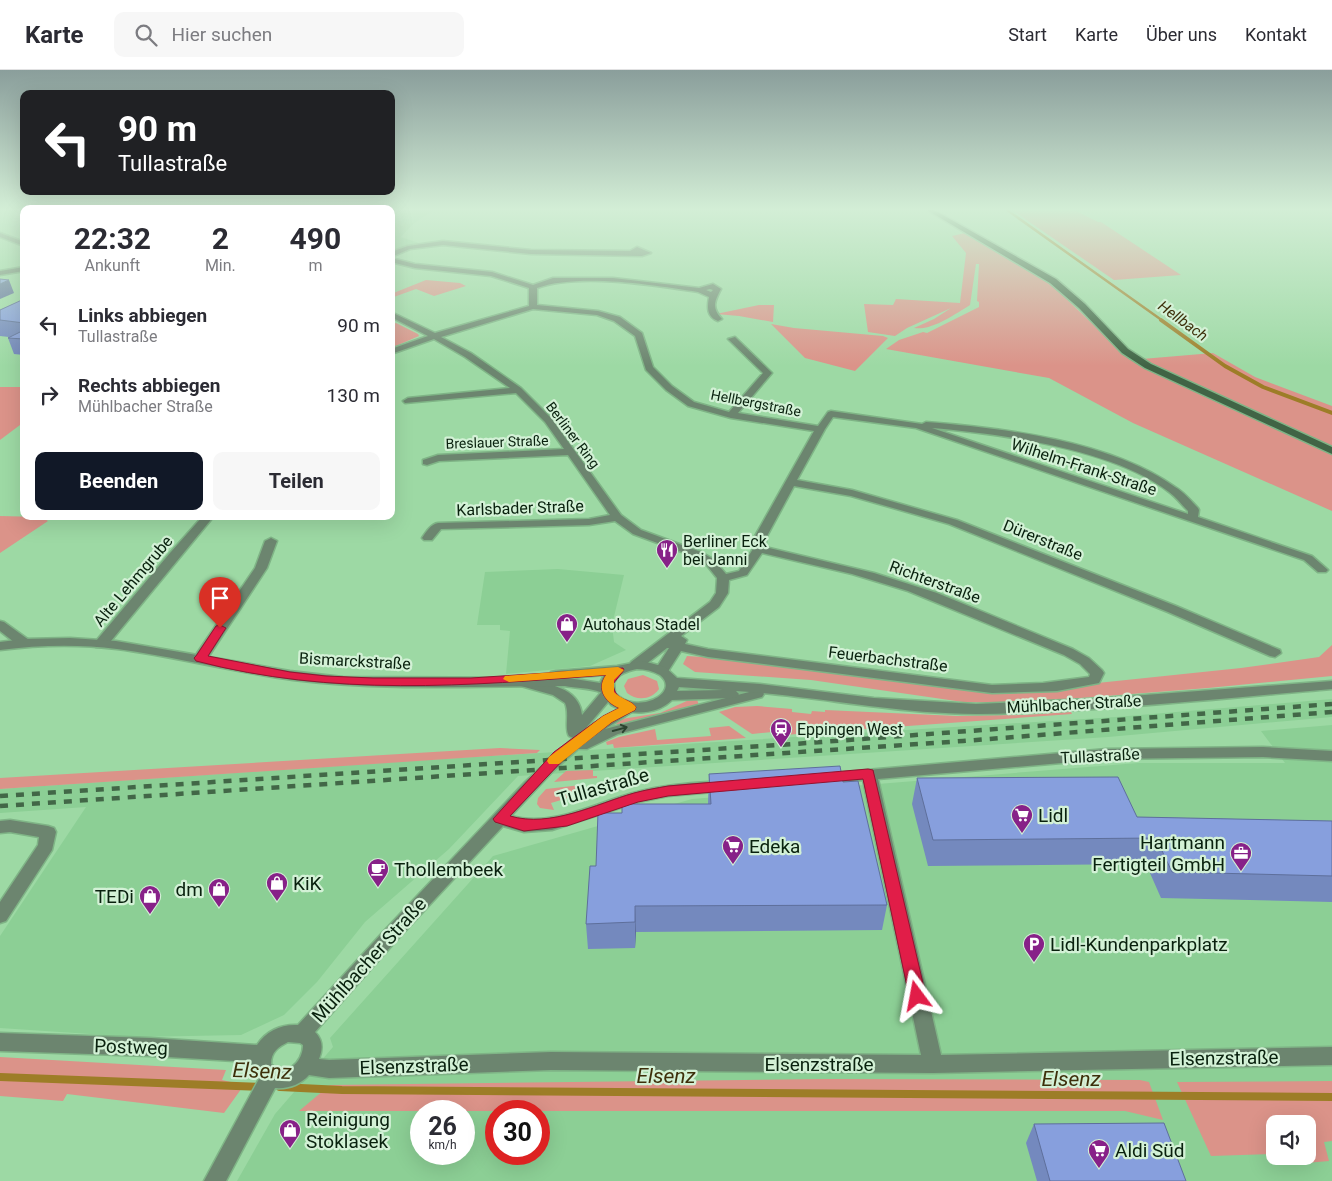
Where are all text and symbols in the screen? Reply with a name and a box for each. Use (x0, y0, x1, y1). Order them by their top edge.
search box (114, 12, 464, 57)
text: Karte (25, 21, 84, 49)
icon: search (132, 21, 160, 49)
text: Hier suchen (172, 23, 272, 46)
text: Start (1008, 24, 1047, 45)
text: Karte (1075, 24, 1118, 45)
text: Über uns (1146, 24, 1217, 45)
text: Kontakt (1245, 24, 1307, 45)
text: 90 m (118, 109, 197, 150)
icon: left (35, 110, 100, 175)
text: Tullastraße (118, 151, 227, 176)
text: 22:32 (74, 221, 151, 256)
text: 2 (212, 221, 229, 256)
text: 490 (290, 221, 341, 256)
text: Ankunft (85, 256, 140, 275)
text: Min. (205, 256, 236, 275)
text: m (308, 256, 322, 275)
water label: Hellbach (1155, 297, 1211, 345)
text: Links abbiegen (78, 304, 207, 327)
icon: left (35, 311, 63, 339)
text: 90 m (337, 314, 380, 337)
text: Tullastraße (78, 327, 157, 346)
text: Rechts abbiegen (78, 374, 220, 397)
icon: right (35, 381, 63, 409)
text: 130 m (327, 384, 380, 407)
street label: Hellbergstraße (710, 386, 802, 420)
text: Mühlbacher Straße (78, 397, 213, 416)
street label: Berliner Ring (543, 399, 603, 471)
street label: Breslauer Straße (445, 432, 549, 452)
street label: Wilhelm-Frank-Straße (1009, 434, 1159, 500)
button: Beenden (35, 452, 203, 510)
button: Teilen (213, 452, 380, 510)
street label: Karlsbader Straße (456, 496, 584, 520)
street label: Dürerstraße (1001, 515, 1085, 565)
street label: Alte Lehmgrube (90, 532, 176, 630)
place label: Berliner Eck bei Janni (683, 532, 768, 569)
restaurant icon: Berliner Eck bei Janni (655, 538, 679, 569)
street label: Richterstraße (887, 557, 983, 607)
pin (199, 577, 241, 628)
icon: arrive (206, 584, 234, 612)
shop icon: Autohaus Stadel (555, 612, 579, 643)
place label: Autohaus Stadel (583, 615, 700, 634)
street label: Feuerbachstraße (827, 642, 949, 676)
street label: Bismarckstraße (299, 649, 411, 673)
street label: Mühlbacher Straße (1006, 691, 1142, 717)
station icon: Eppingen West (769, 717, 793, 748)
place label: Eppingen West (797, 720, 903, 739)
one-way arrow (611, 724, 627, 733)
street label: Tullastraße (1060, 744, 1140, 768)
street label: Tullastraße (555, 763, 651, 811)
supermarket icon: Lidl (1010, 803, 1034, 834)
place label: Lidl (1038, 804, 1068, 827)
place label: Hartmann Fertigteil GmbH (1092, 831, 1225, 876)
supermarket icon: Edeka (721, 834, 745, 865)
place label: Edeka (749, 835, 800, 858)
office icon: Hartmann Fertigteil GmbH (1229, 841, 1253, 872)
cafe icon: Thollembeek (366, 857, 390, 888)
place label: Thollembeek (394, 858, 503, 881)
shop icon: KiK (265, 871, 289, 902)
place label: KiK (293, 872, 322, 895)
shop icon: dm (207, 877, 231, 908)
place label: dm (176, 878, 203, 901)
shop icon: TEDi (138, 884, 162, 915)
place label: TEDi (95, 885, 134, 908)
street label: Mühlbacher Straße (307, 893, 431, 1027)
parking icon: Lidl-Kundenparkplatz (1022, 932, 1046, 963)
place label: Lidl-Kundenparkplatz (1050, 933, 1228, 956)
position arrow (890, 969, 942, 1021)
street label: Postweg (94, 1034, 168, 1060)
street label: Elsenzstraße (1169, 1046, 1279, 1070)
street label: Elsenzstraße (359, 1053, 469, 1079)
street label: Elsenzstraße (764, 1053, 874, 1076)
water label: Elsenz (232, 1058, 292, 1084)
water label: Elsenz (636, 1064, 696, 1088)
water label: Elsenz (1041, 1067, 1101, 1091)
speed limit sign: 30 (485, 1100, 550, 1165)
place label: Reinigung Stoklasek (306, 1108, 390, 1153)
text: 26 (428, 1112, 457, 1141)
map controls (1266, 1115, 1316, 1165)
button: sound (1266, 1115, 1316, 1165)
shop icon: Reinigung Stoklasek (278, 1118, 302, 1149)
text: km/h (428, 1138, 457, 1152)
supermarket icon: Aldi Süd (1087, 1138, 1111, 1169)
place label: Aldi Süd (1115, 1139, 1185, 1162)

